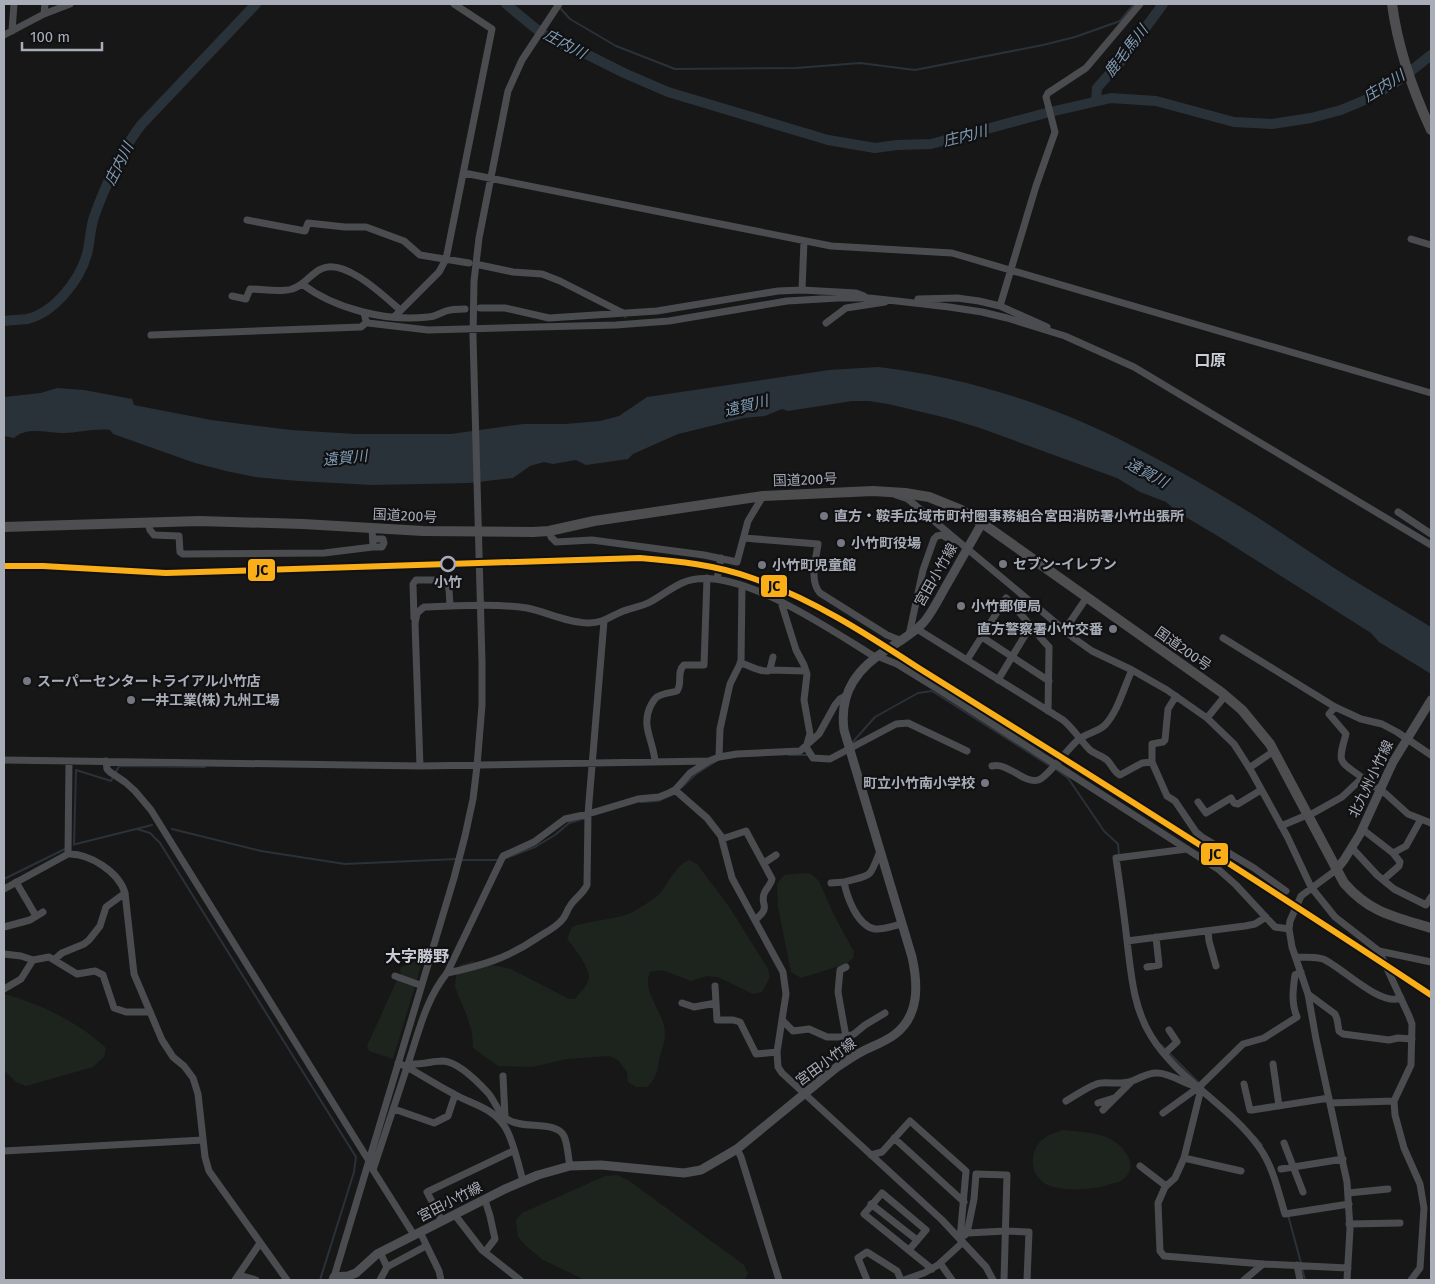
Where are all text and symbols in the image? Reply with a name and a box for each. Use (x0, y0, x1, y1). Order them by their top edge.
scale bar (22, 20, 102, 52)
water label: 鹿毛馬川 (1100, 20, 1153, 80)
water label: 庄内川 (541, 25, 591, 63)
text: 100 m (30, 28, 70, 46)
water label: 庄内川 (1360, 65, 1410, 106)
water label: 庄内川 (941, 121, 991, 150)
water label: 庄内川 (101, 138, 138, 188)
district label: 口原 (1194, 351, 1226, 370)
water label: 遠賀川 (722, 391, 772, 420)
water label: 遠賀川 (322, 446, 370, 469)
water label: 遠賀川 (1123, 454, 1173, 492)
street label: 国道200号 (772, 470, 838, 490)
street label: 国道200号 (372, 506, 438, 526)
place label: 直方・鞍手広域市町村圏事務組合宮田消防署小竹出張所 (834, 508, 1184, 525)
marker: 直方・鞍手広域市町村圏事務組合宮田消防署小竹出張所 (818, 510, 830, 522)
place label: 小竹町役場 (851, 535, 921, 552)
marker: 小竹町役場 (835, 537, 847, 549)
street label: 宮田小竹線 (911, 540, 961, 610)
marker: 小竹 (440, 556, 456, 572)
place label: セブン-イレブン (1013, 556, 1117, 573)
place label: 小竹町児童館 (772, 557, 856, 574)
line badge: JC (247, 558, 276, 582)
marker: セブン-イレブン (997, 558, 1009, 570)
marker: 小竹町児童館 (756, 559, 768, 571)
text: JC (255, 562, 268, 579)
place label: 小竹 (434, 574, 462, 591)
line badge: JC (760, 574, 788, 598)
text: JC (767, 578, 780, 595)
place label: 小竹郵便局 (971, 598, 1041, 615)
marker: 小竹郵便局 (955, 600, 967, 612)
place label: 直方警察署小竹交番 (977, 621, 1103, 638)
marker: 直方警察署小竹交番 (1107, 623, 1119, 635)
street label: 国道200号 (1152, 624, 1214, 674)
place label: スーパーセンタートライアル小竹店 (37, 673, 261, 690)
marker: スーパーセンタートライアル小竹店 (21, 675, 33, 687)
place label: 一井工業(株) 九州工場 (141, 692, 279, 709)
marker: 一井工業(株) 九州工場 (125, 694, 137, 706)
street label: 北九州小竹線 (1345, 738, 1397, 820)
place label: 町立小竹南小学校 (863, 775, 975, 792)
marker: 町立小竹南小学校 (979, 777, 991, 789)
line badge: JC (1200, 842, 1229, 866)
text: JC (1208, 846, 1221, 863)
district label: 大字勝野 (385, 947, 449, 966)
street label: 宮田小竹線 (793, 1035, 859, 1089)
street label: 宮田小竹線 (415, 1179, 485, 1225)

